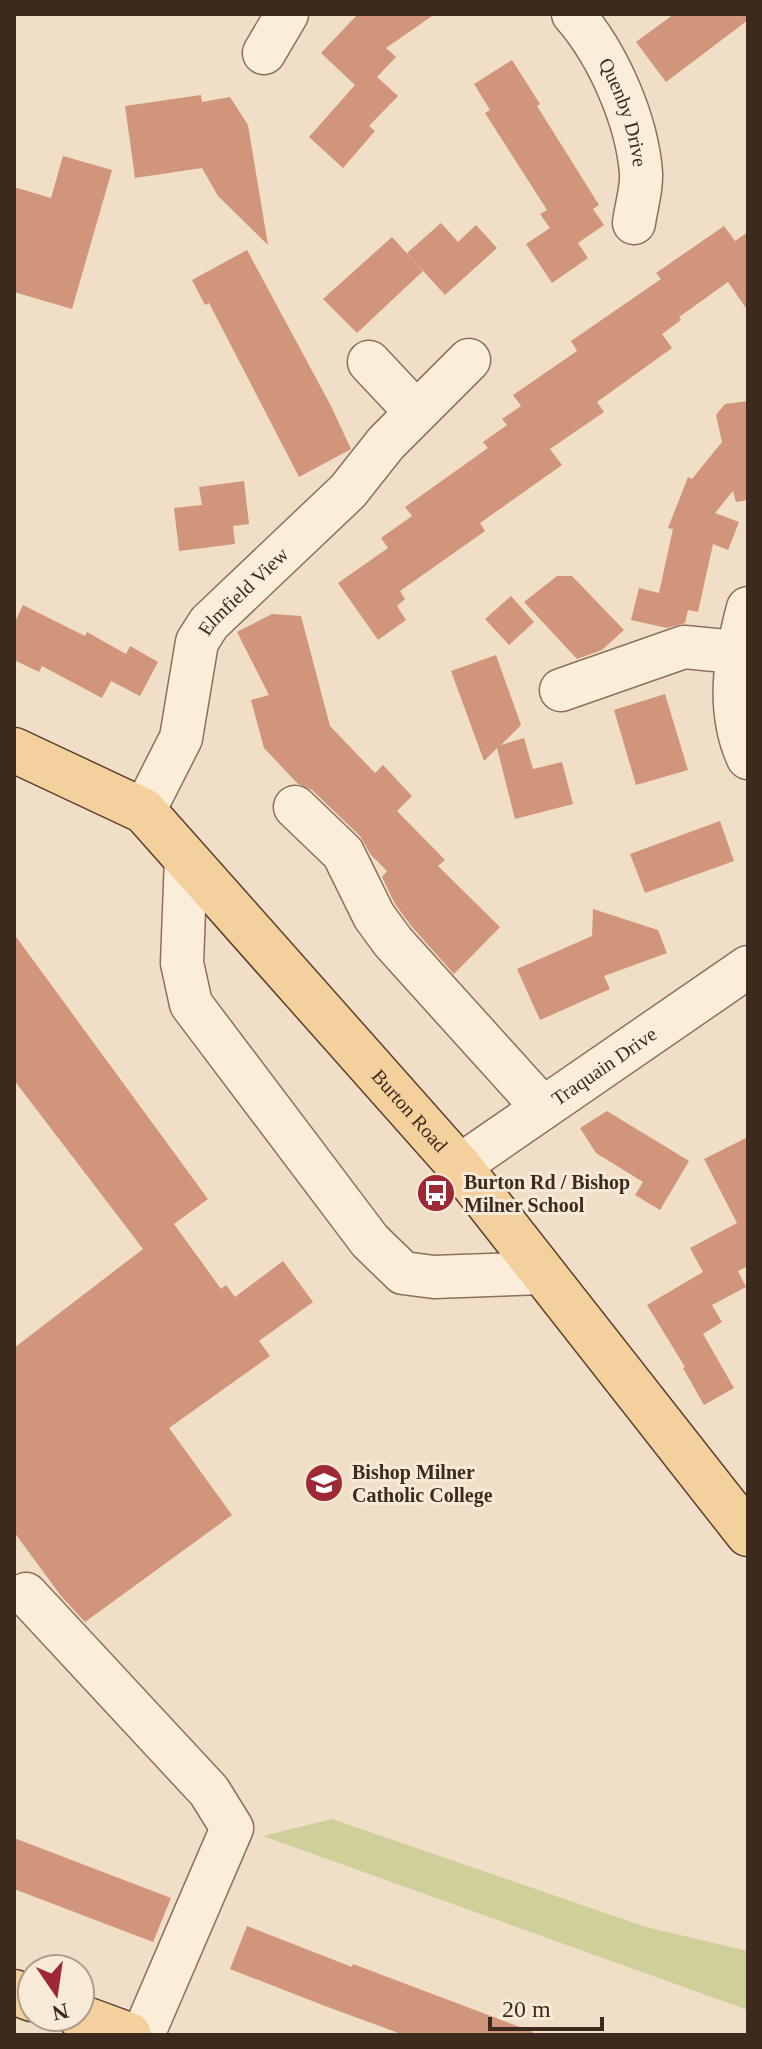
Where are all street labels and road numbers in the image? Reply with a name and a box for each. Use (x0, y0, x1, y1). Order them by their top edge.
street label: Quenby Drive (595, 54, 651, 168)
street label: Elmfield View (193, 542, 293, 639)
street label: Traquain Drive (547, 1022, 661, 1110)
street label: Burton Road (367, 1065, 452, 1156)

